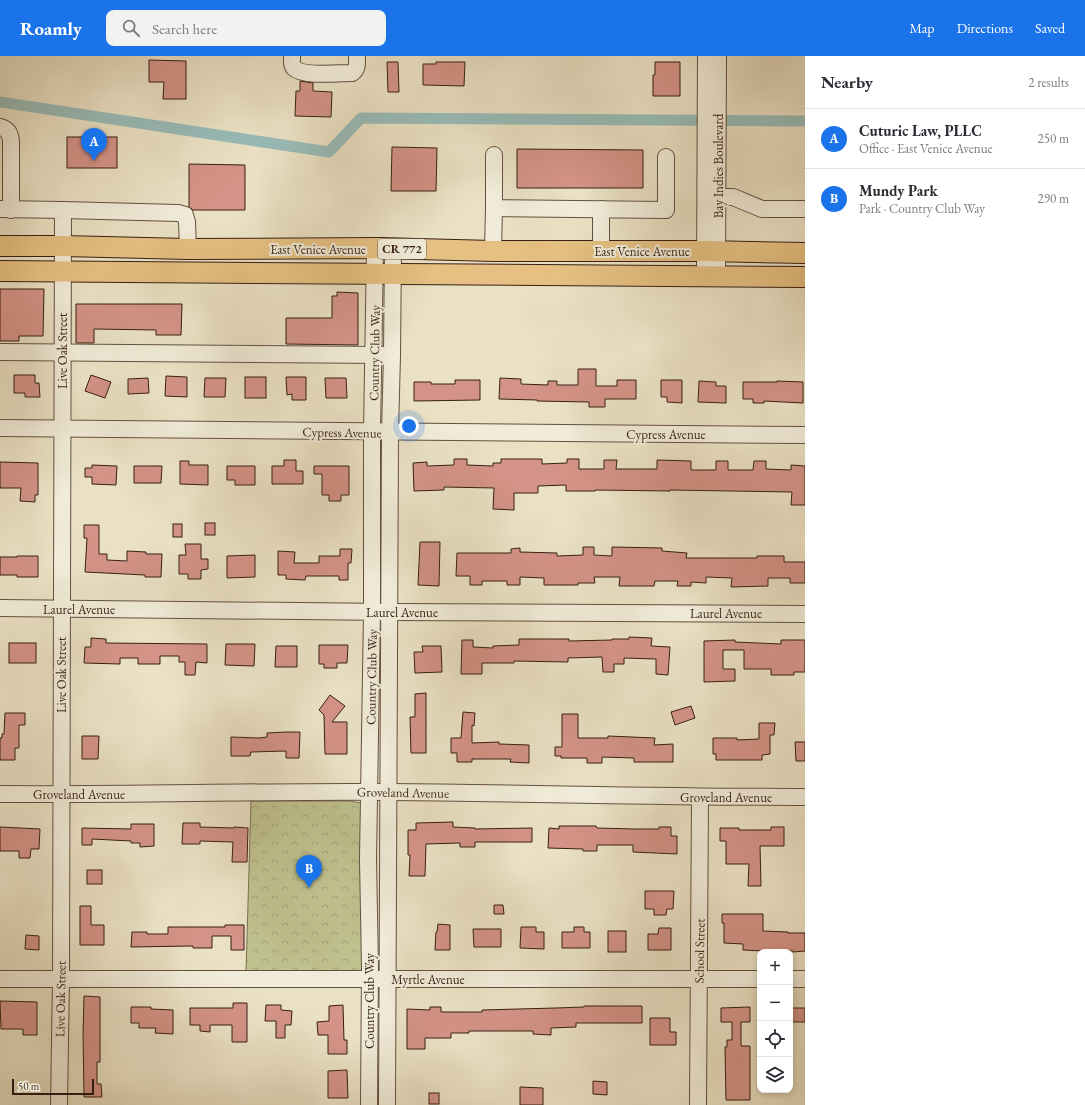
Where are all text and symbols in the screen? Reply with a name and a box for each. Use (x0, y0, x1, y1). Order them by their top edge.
search box (106, 10, 386, 46)
text: Roamly (20, 16, 82, 41)
icon: search (120, 17, 142, 39)
text: Search here (152, 19, 217, 38)
text: Map (909, 19, 935, 37)
text: Directions (957, 19, 1013, 37)
text: Saved (1035, 19, 1065, 37)
text: Nearby (821, 71, 873, 93)
text: 2 results (1028, 74, 1069, 91)
street label: Bay Indies Boulevard (710, 113, 727, 218)
text: Cuturic Law, PLLC (859, 121, 982, 140)
pin: A (81, 128, 107, 161)
text: A (829, 130, 839, 147)
text: 250 m (1038, 130, 1069, 147)
text: Office · East Venice Avenue (859, 140, 993, 157)
text: Mundy Park (859, 181, 938, 200)
text: B (830, 190, 838, 207)
text: 290 m (1038, 190, 1069, 207)
text: Park · Country Club Way (859, 200, 985, 217)
road number: CR 772 (378, 239, 426, 259)
street label: East Venice Avenue (270, 241, 366, 258)
street label: East Venice Avenue (594, 243, 690, 260)
street label: Country Club Way (365, 305, 384, 401)
street label: Live Oak Street (54, 313, 71, 389)
your location (399, 416, 419, 436)
street label: Cypress Avenue (302, 423, 382, 442)
street label: Cypress Avenue (626, 426, 706, 443)
street label: Laurel Avenue (43, 601, 115, 618)
street label: Laurel Avenue (366, 604, 438, 621)
street label: Laurel Avenue (690, 605, 762, 622)
street label: Country Club Way (362, 629, 381, 725)
street label: Live Oak Street (53, 637, 70, 713)
street label: Groveland Avenue (357, 783, 449, 802)
street label: Groveland Avenue (33, 786, 125, 803)
street label: Groveland Avenue (680, 789, 772, 806)
pin: B (296, 855, 322, 888)
street label: School Street (690, 918, 709, 984)
map controls (757, 949, 793, 1093)
button: + (757, 949, 793, 985)
street label: Country Club Way (361, 953, 378, 1049)
street label: Live Oak Street (51, 961, 70, 1037)
street label: Myrtle Avenue (391, 971, 465, 988)
button: − (757, 985, 793, 1021)
button: locate (757, 1021, 793, 1057)
button: layers (757, 1057, 793, 1093)
scale bar (12, 1077, 94, 1096)
text: 50 m (18, 1079, 39, 1093)

